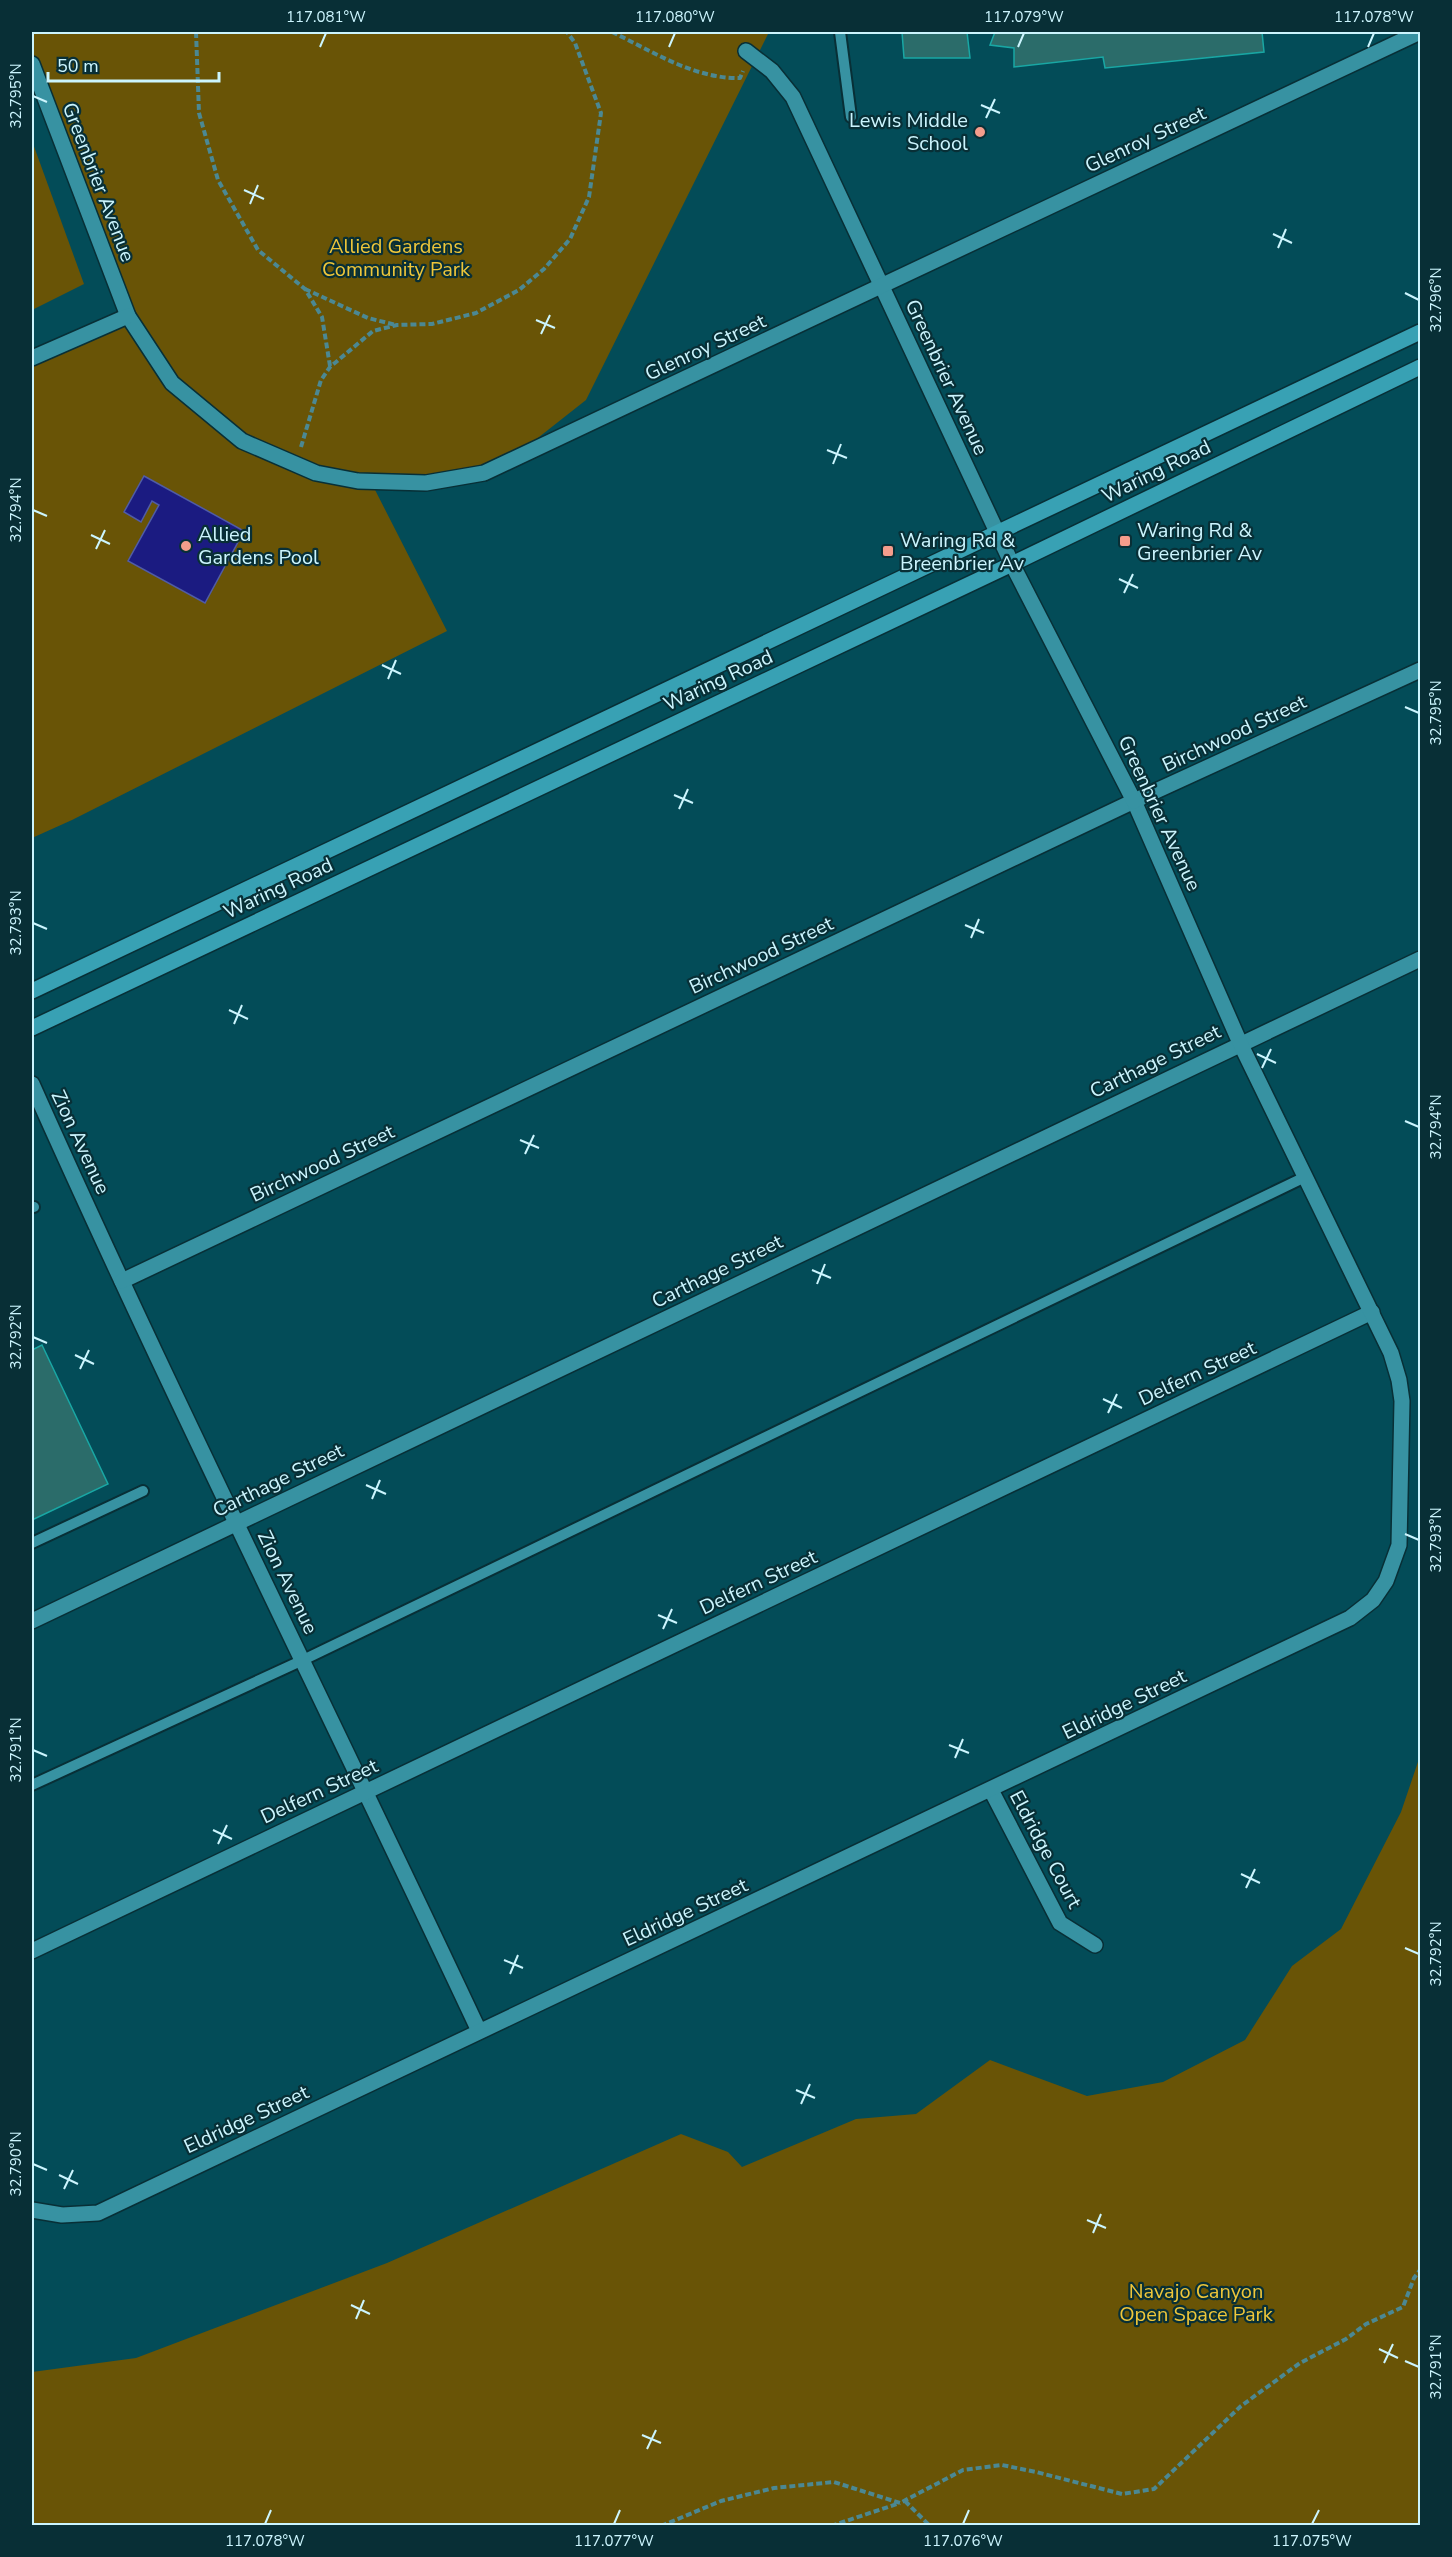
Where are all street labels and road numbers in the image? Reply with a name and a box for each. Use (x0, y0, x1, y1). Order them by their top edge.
street label: Greenbrier Avenue (56, 99, 141, 266)
street label: Glenroy Street (1080, 99, 1211, 179)
street label: Greenbrier Avenue (899, 295, 994, 459)
street label: Glenroy Street (640, 307, 771, 387)
street label: Waring Road (1097, 433, 1215, 509)
street label: Waring Road (659, 643, 777, 718)
street label: Birchwood Street (1158, 688, 1312, 779)
street label: Greenbrier Avenue (1112, 731, 1207, 895)
street label: Waring Road (219, 851, 337, 926)
street label: Birchwood Street (685, 910, 839, 1001)
street label: Carthage Street (1085, 1018, 1226, 1105)
street label: Zion Avenue (45, 1086, 116, 1199)
street label: Birchwood Street (246, 1118, 400, 1209)
street label: Carthage Street (647, 1228, 788, 1315)
street label: Delfern Street (1134, 1334, 1261, 1412)
street label: Carthage Street (208, 1437, 349, 1524)
street label: Zion Avenue (251, 1526, 324, 1639)
street label: Delfern Street (695, 1543, 822, 1621)
street label: Eldridge Street (1058, 1662, 1192, 1746)
street label: Delfern Street (256, 1752, 383, 1830)
street label: Eldridge Court (1003, 1786, 1088, 1914)
street label: Eldridge Street (618, 1871, 753, 1953)
street label: Eldridge Street (179, 2078, 314, 2160)

